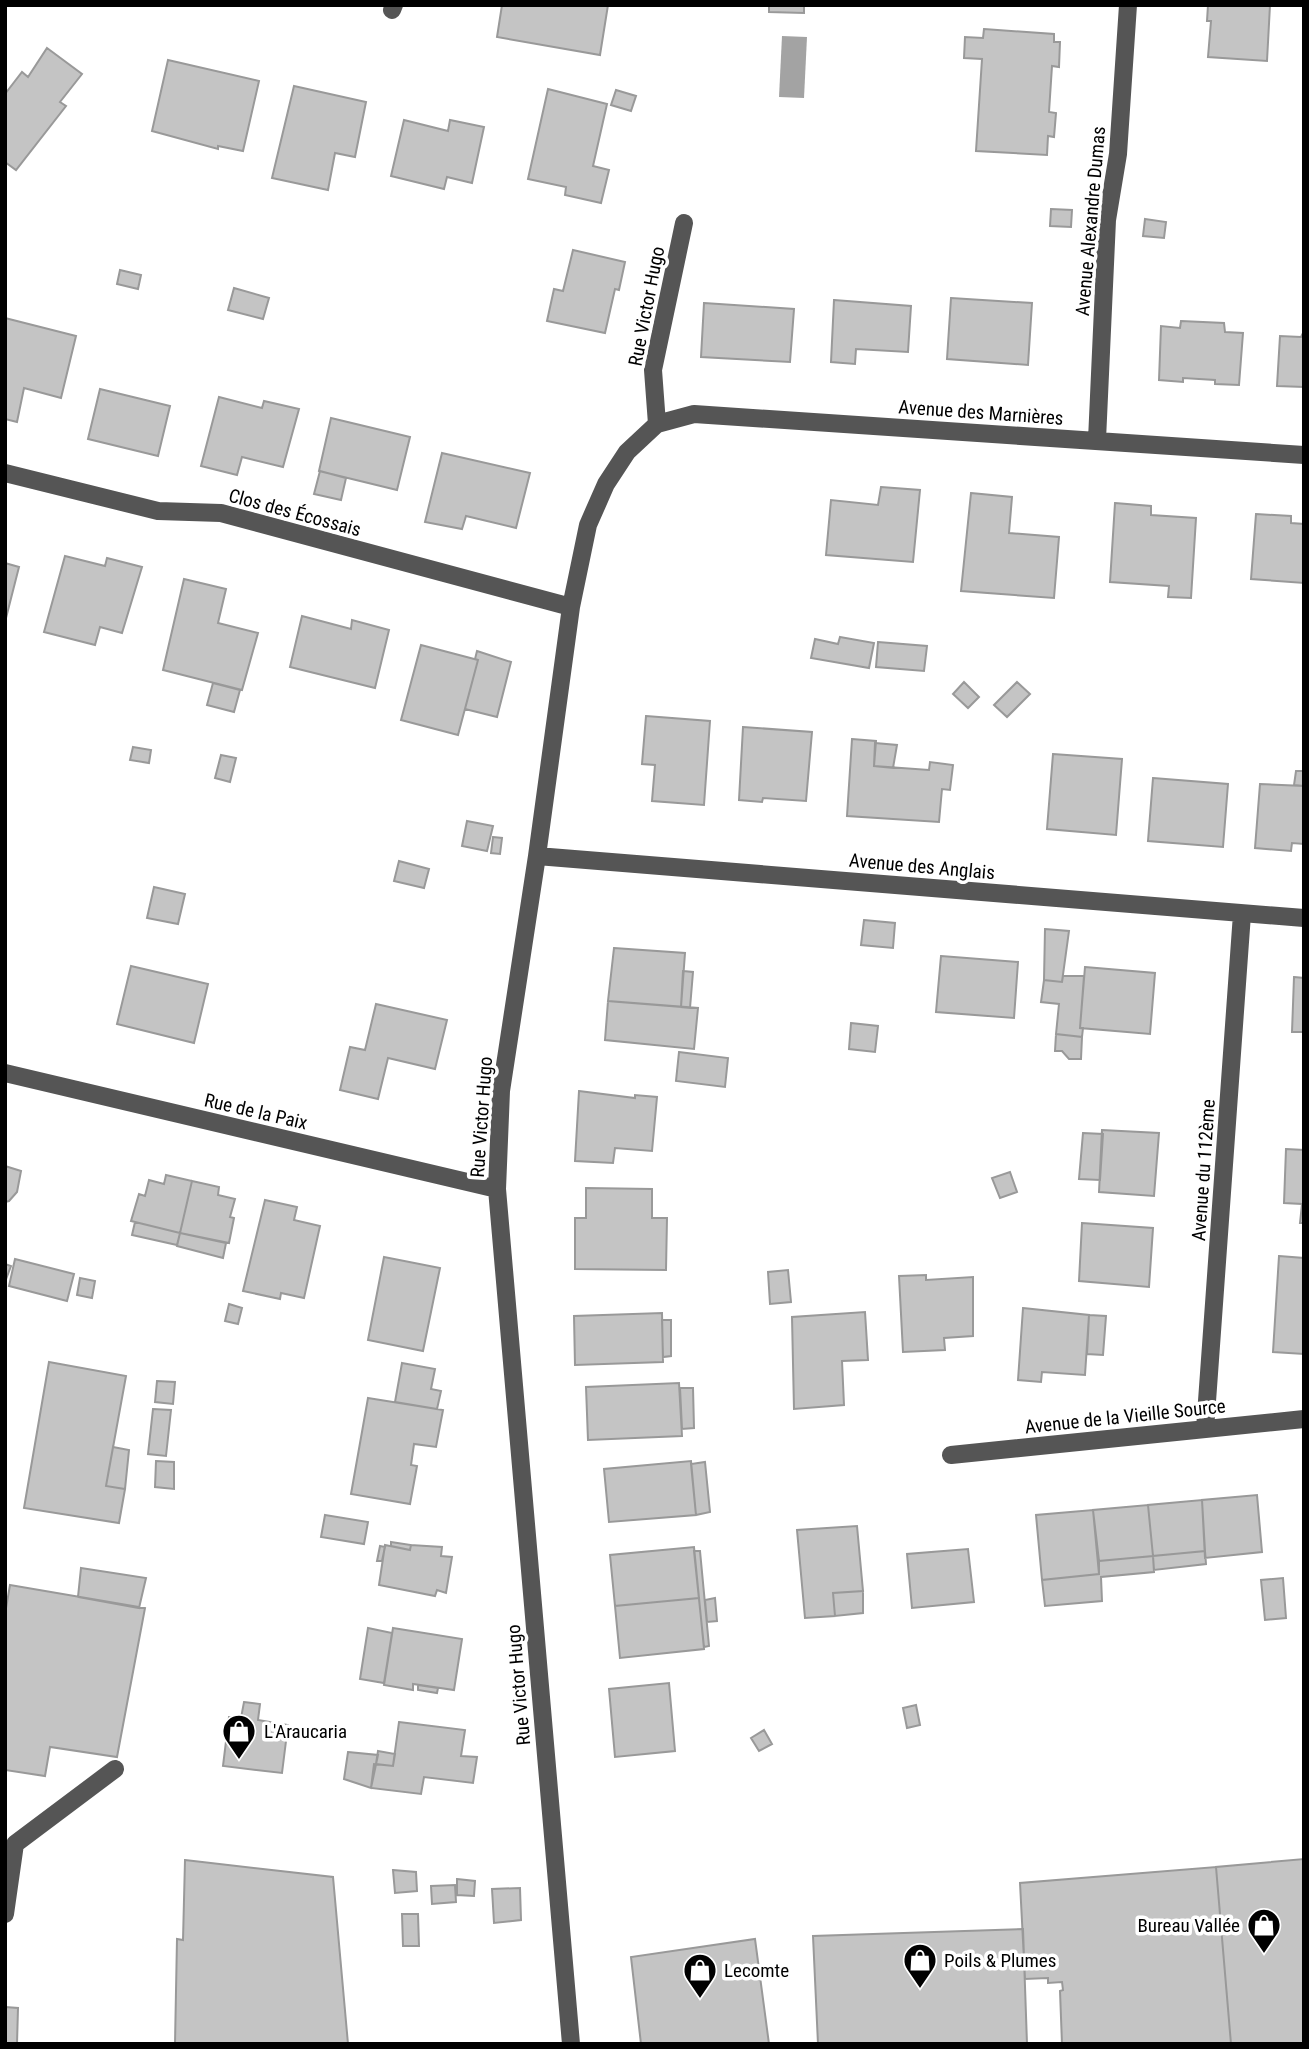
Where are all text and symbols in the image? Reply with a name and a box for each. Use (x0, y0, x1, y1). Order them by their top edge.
street label: Avenue Alexandre Dumas (1071, 125, 1110, 317)
street label: Rue Victor Hugo (624, 244, 669, 368)
street label: Avenue des Marnières (898, 395, 1064, 430)
street label: Clos des Écossais (226, 484, 364, 541)
street label: Avenue des Anglais (848, 849, 996, 884)
street label: Rue Victor Hugo (466, 1056, 497, 1178)
street label: Rue de la Paix (202, 1088, 310, 1135)
street label: Avenue du 112ème (1187, 1098, 1220, 1242)
street label: Avenue de la Vieille Source (1024, 1395, 1227, 1438)
street label: Rue Victor Hugo (502, 1624, 535, 1746)
shop icon: L'Araucaria (220, 1712, 258, 1761)
place label: L'Araucaria (264, 1720, 347, 1743)
shop icon: Bureau Vallée (1245, 1906, 1283, 1955)
place label: Bureau Vallée (1137, 1914, 1240, 1937)
shop icon: Poils & Plumes (901, 1941, 939, 1990)
place label: Poils & Plumes (944, 1949, 1056, 1972)
shop icon: Lecomte (681, 1951, 719, 2000)
place label: Lecomte (724, 1959, 789, 1982)

